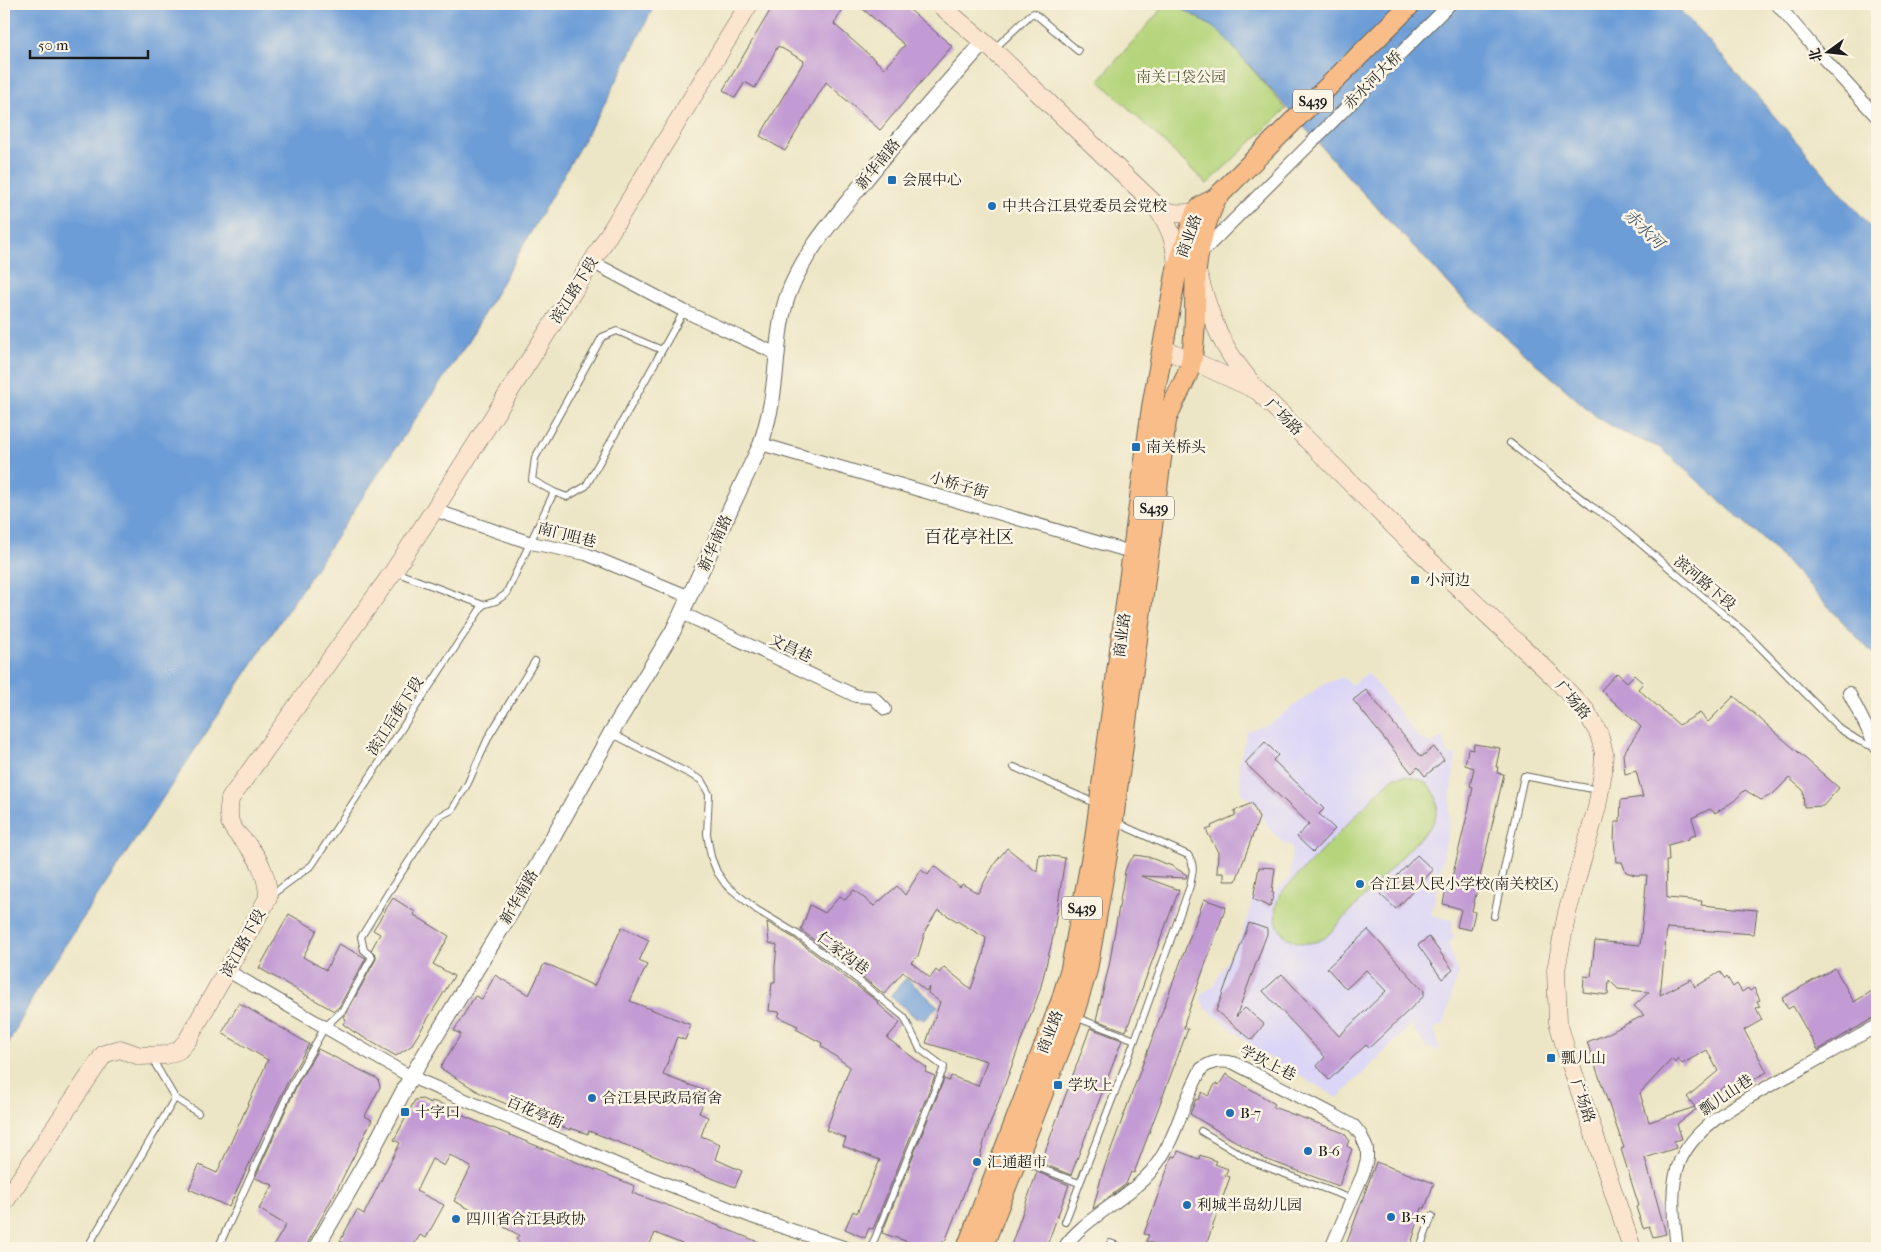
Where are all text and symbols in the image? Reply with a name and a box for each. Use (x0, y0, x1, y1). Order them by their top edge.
scale bar (30, 28, 148, 60)
north arrow (1804, 28, 1854, 78)
text: 50 m (38, 36, 69, 54)
text: 北 (1806, 46, 1826, 64)
street label: 赤水河大桥 (1340, 47, 1406, 113)
park label: 南关口袋公园 (1136, 68, 1226, 86)
road number: S439 (1293, 90, 1333, 112)
street label: 新华南路 (852, 135, 904, 193)
place label: 会展中心 (902, 171, 962, 189)
marker: 会展中心 (886, 174, 898, 186)
place label: 中共合江县党委员会党校 (1002, 197, 1167, 215)
marker: 中共合江县党委员会党校 (986, 200, 998, 212)
water label: 赤水河 (1620, 205, 1670, 255)
street label: 商业路 (1173, 212, 1205, 260)
street label: 滨江路下段 (546, 253, 602, 327)
street label: 广场路 (1262, 395, 1306, 439)
place label: 南关桥头 (1146, 438, 1206, 456)
marker: 南关桥头 (1130, 441, 1142, 453)
street label: 小桥子街 (928, 468, 990, 502)
road number: S439 (1134, 496, 1174, 520)
street label: 新华南路 (695, 512, 735, 574)
street label: 南门咀巷 (536, 519, 598, 551)
district label: 百花亭社区 (924, 527, 1014, 548)
street label: 滨河路下段 (1670, 552, 1740, 614)
place label: 小河边 (1425, 571, 1470, 589)
marker: 小河边 (1409, 574, 1421, 586)
street label: 商业路 (1110, 612, 1134, 658)
street label: 文昌巷 (767, 630, 815, 666)
street label: 滨江后街下段 (363, 673, 427, 759)
street label: 广场路 (1552, 677, 1594, 723)
street label: 新华南路 (496, 867, 542, 927)
place label: 合江县人民小学校(南关校区) (1370, 875, 1558, 893)
marker: 合江县人民小学校(南关校区) (1354, 878, 1366, 890)
road number: S439 (1062, 896, 1102, 920)
street label: 滨江路下段 (217, 906, 269, 980)
street label: 仁家沟巷 (814, 928, 872, 978)
street label: 商业路 (1034, 1008, 1066, 1056)
street label: 学坎上巷 (1237, 1042, 1299, 1084)
place label: 瓢儿山 (1561, 1049, 1606, 1067)
marker: 瓢儿山 (1545, 1052, 1557, 1064)
street label: 瓢儿山巷 (1696, 1071, 1756, 1119)
place label: 学坎上 (1068, 1076, 1113, 1094)
street label: 广场路 (1567, 1077, 1599, 1125)
marker: 学坎上 (1052, 1079, 1064, 1091)
place label: 合江县民政局宿舍 (602, 1089, 722, 1107)
street label: 百花亭街 (504, 1092, 566, 1132)
marker: 合江县民政局宿舍 (586, 1092, 598, 1104)
place label: 十字口 (415, 1103, 460, 1121)
place label: B-7 (1240, 1104, 1261, 1122)
marker: 十字口 (399, 1106, 411, 1118)
marker: B-7 (1224, 1107, 1236, 1119)
place label: B-6 (1318, 1142, 1341, 1160)
marker: B-6 (1302, 1145, 1314, 1157)
place label: 汇通超市 (987, 1153, 1047, 1171)
marker: 汇通超市 (971, 1156, 983, 1168)
place label: 利城半岛幼儿园 (1197, 1196, 1302, 1214)
marker: 利城半岛幼儿园 (1181, 1199, 1193, 1211)
place label: B-15 (1401, 1208, 1426, 1226)
place label: 四川省合江县政协 (466, 1210, 586, 1228)
marker: B-15 (1385, 1211, 1397, 1223)
marker: 四川省合江县政协 (450, 1213, 462, 1225)

